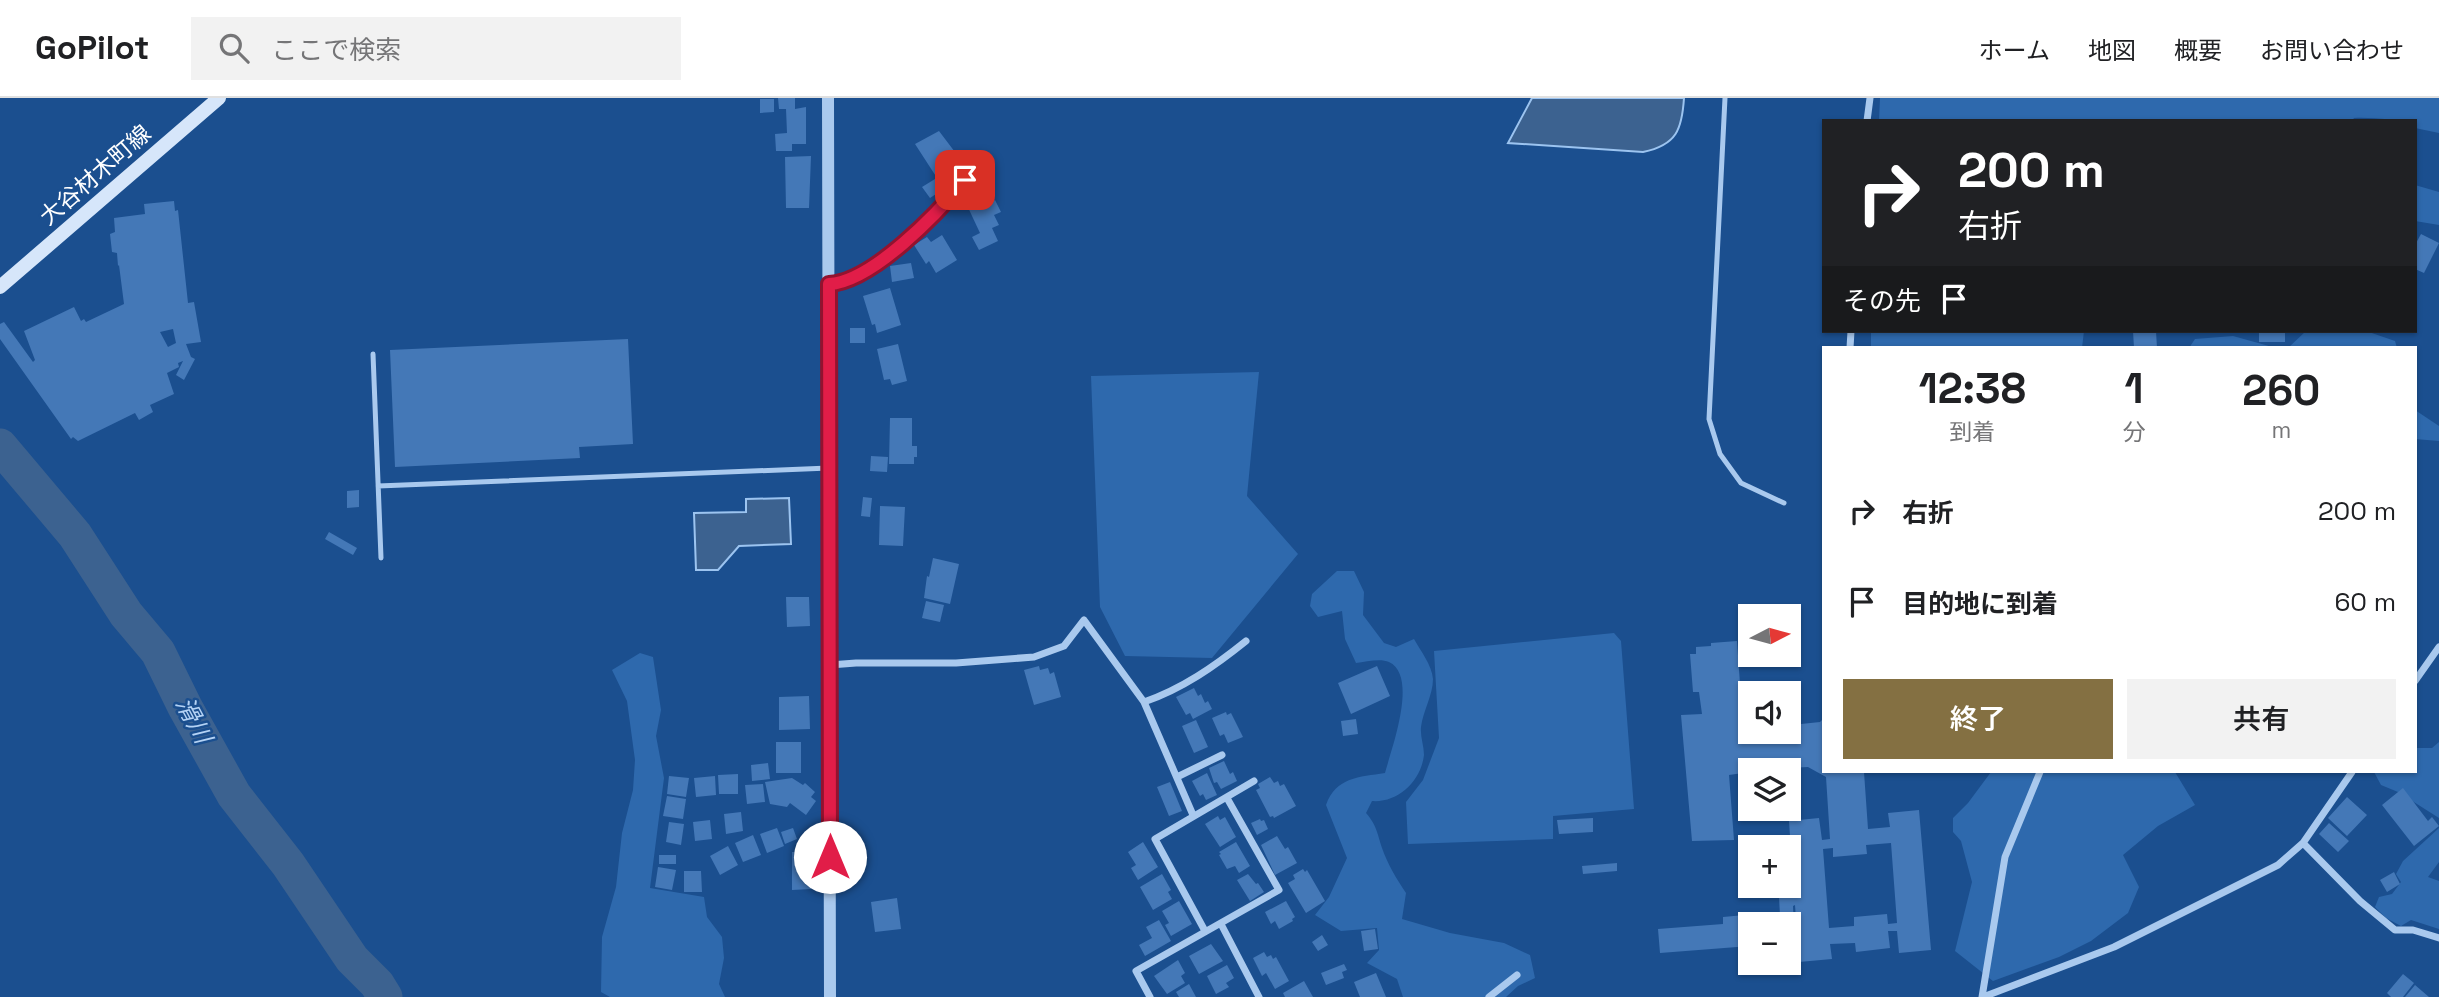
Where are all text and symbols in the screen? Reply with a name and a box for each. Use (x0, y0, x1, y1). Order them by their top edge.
search box (191, 17, 681, 80)
text: GoPilot (35, 27, 149, 69)
icon: search (215, 29, 253, 67)
text: ここで検索 (271, 33, 401, 67)
text: ホーム (1979, 35, 2050, 66)
text: 地図 (2088, 35, 2136, 66)
text: 概要 (2174, 35, 2222, 66)
text: お問い合わせ (2260, 35, 2404, 66)
street label: 大谷材木町線 (33, 118, 157, 232)
text: 200 m (1958, 139, 2105, 201)
icon: right (1843, 147, 1934, 238)
pin (935, 150, 995, 210)
icon: arrive (946, 161, 984, 199)
text: 右折 (1958, 206, 2022, 246)
icon: arrive (1935, 280, 1973, 318)
text: その先 (1843, 284, 1921, 318)
text: 12:38 (1919, 362, 2026, 415)
text: 1 (2125, 362, 2144, 415)
text: 260 (2242, 364, 2320, 417)
text: m (2271, 415, 2291, 445)
text: 到着 (1949, 417, 1995, 447)
text: 分 (2123, 417, 2146, 447)
icon: right (1843, 492, 1881, 530)
text: 200 m (2318, 494, 2396, 528)
text: 右折 (1902, 496, 1954, 530)
icon: arrive (1843, 583, 1881, 621)
text: 60 m (2334, 585, 2396, 619)
text: 目的地に到着 (1902, 587, 2058, 621)
north arrow (1738, 604, 1801, 667)
map controls (1738, 604, 1801, 975)
button: 終了 (1843, 679, 2113, 759)
button: 共有 (2127, 679, 2396, 759)
button: sound (1738, 681, 1801, 744)
water label: 滑川 (169, 692, 220, 751)
button: layers (1738, 758, 1801, 821)
position arrow (793, 820, 867, 894)
button: + (1738, 835, 1801, 898)
button: − (1738, 912, 1801, 975)

